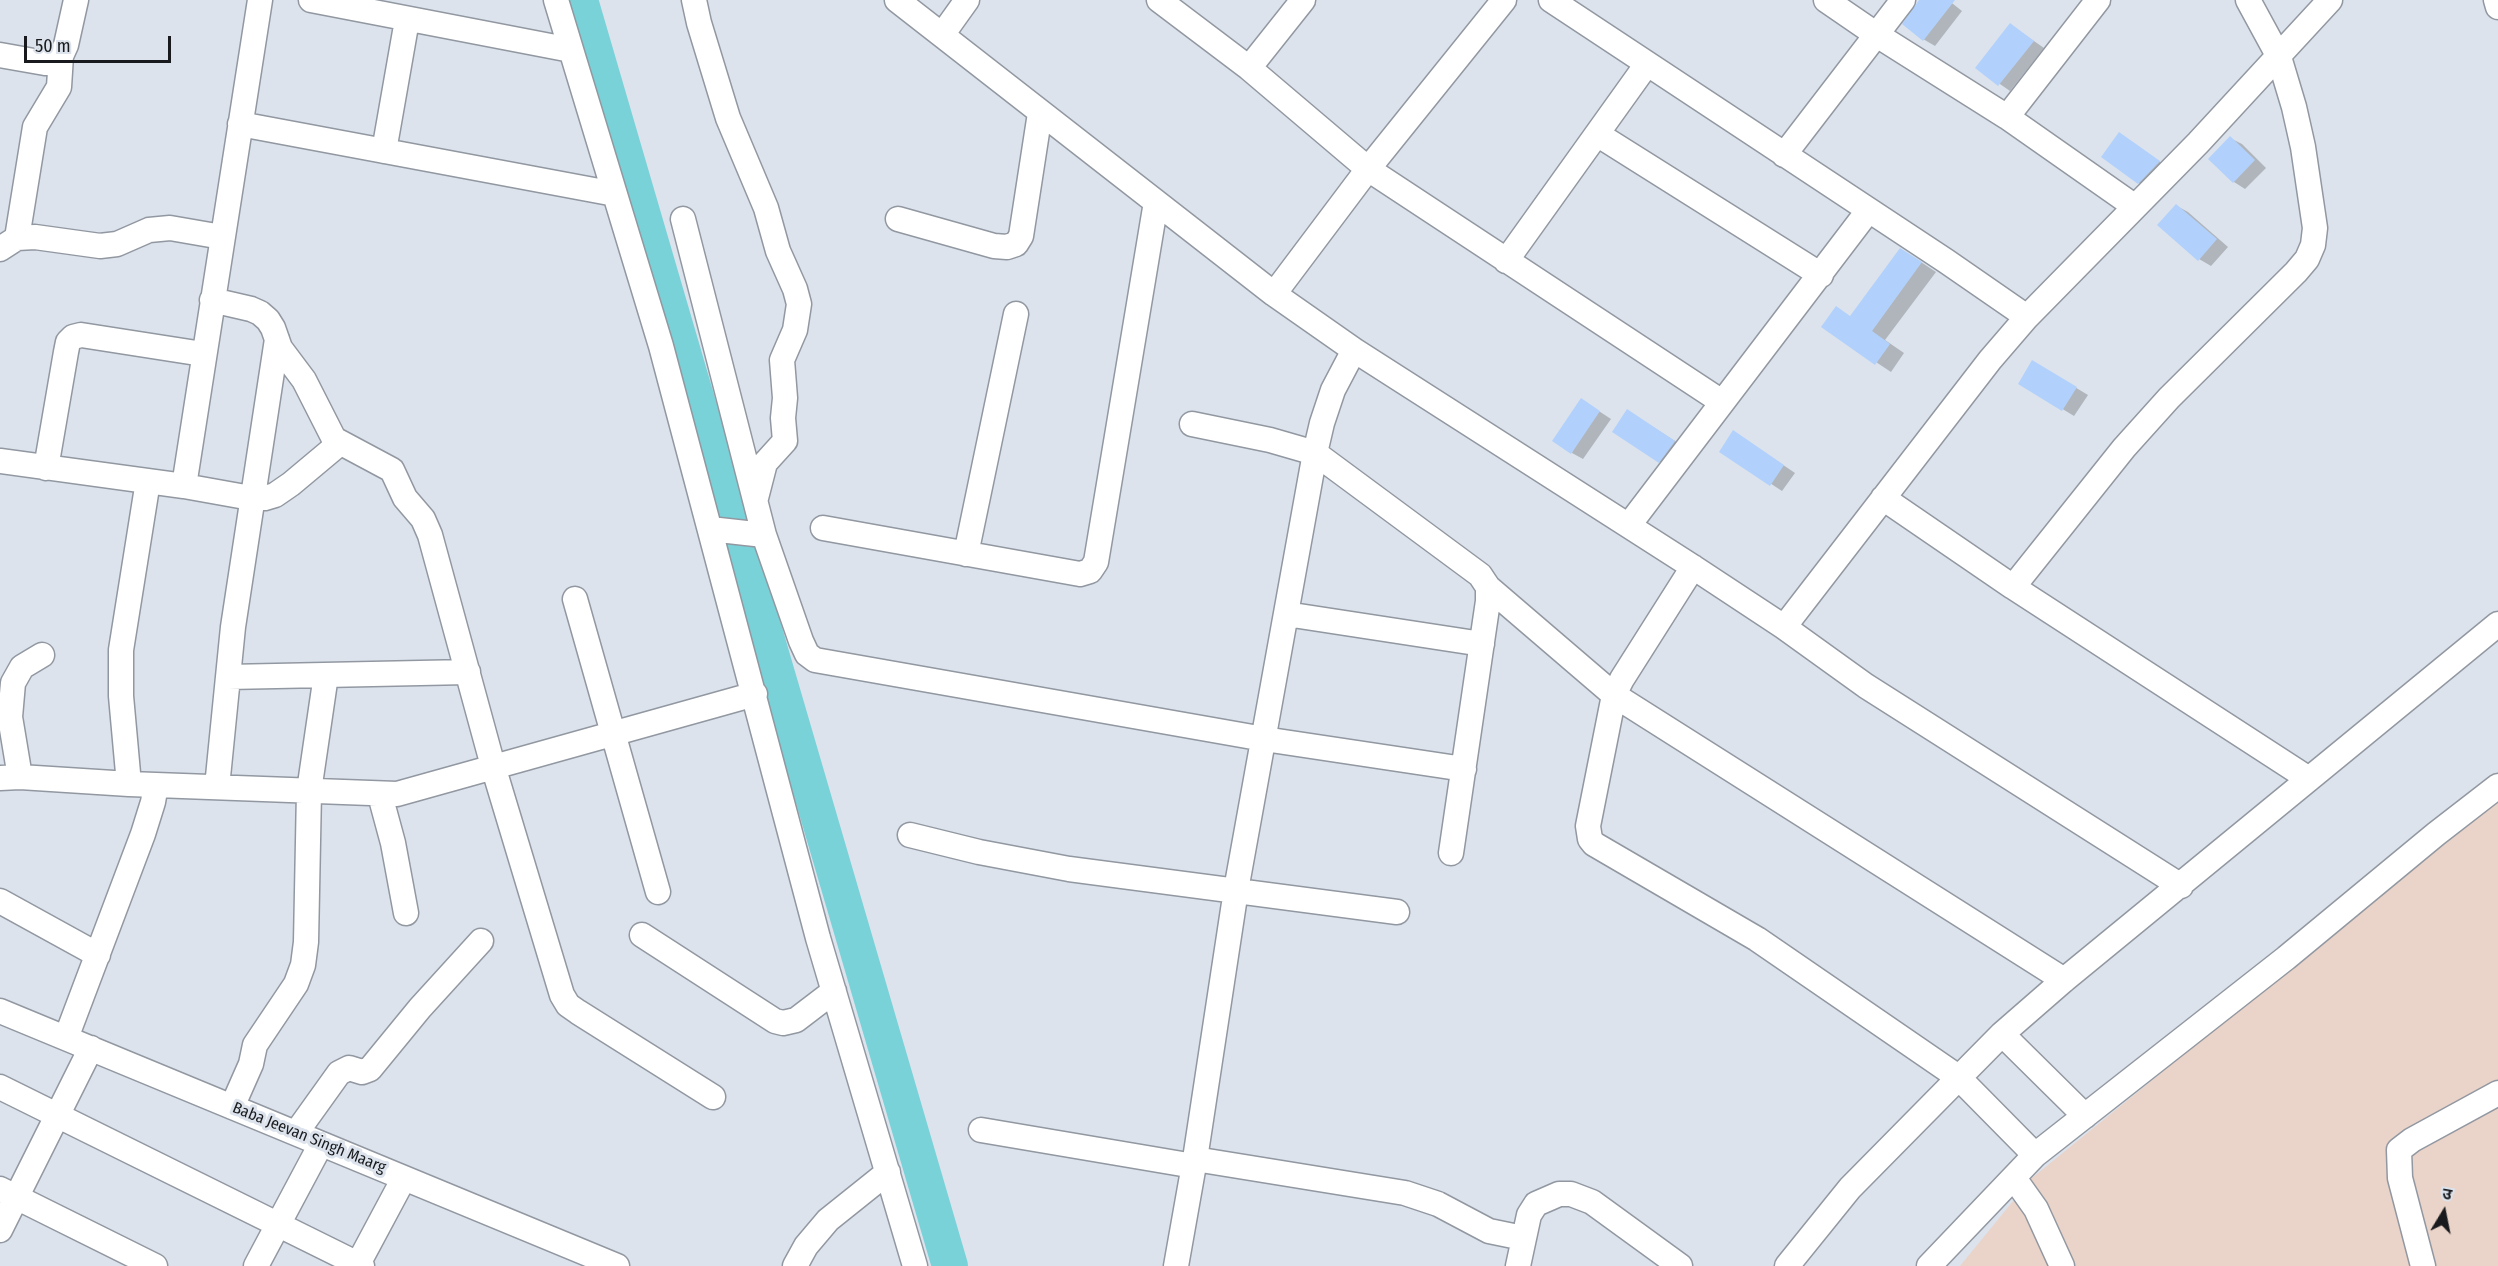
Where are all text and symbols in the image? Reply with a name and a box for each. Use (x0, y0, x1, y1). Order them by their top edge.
scale bar (27, 24, 174, 62)
text: 50 m (35, 35, 71, 57)
street label: Baba Jeevan Singh Maarg (230, 1098, 388, 1178)
north arrow (2414, 1182, 2474, 1242)
text: उ (2441, 1184, 2453, 1204)

